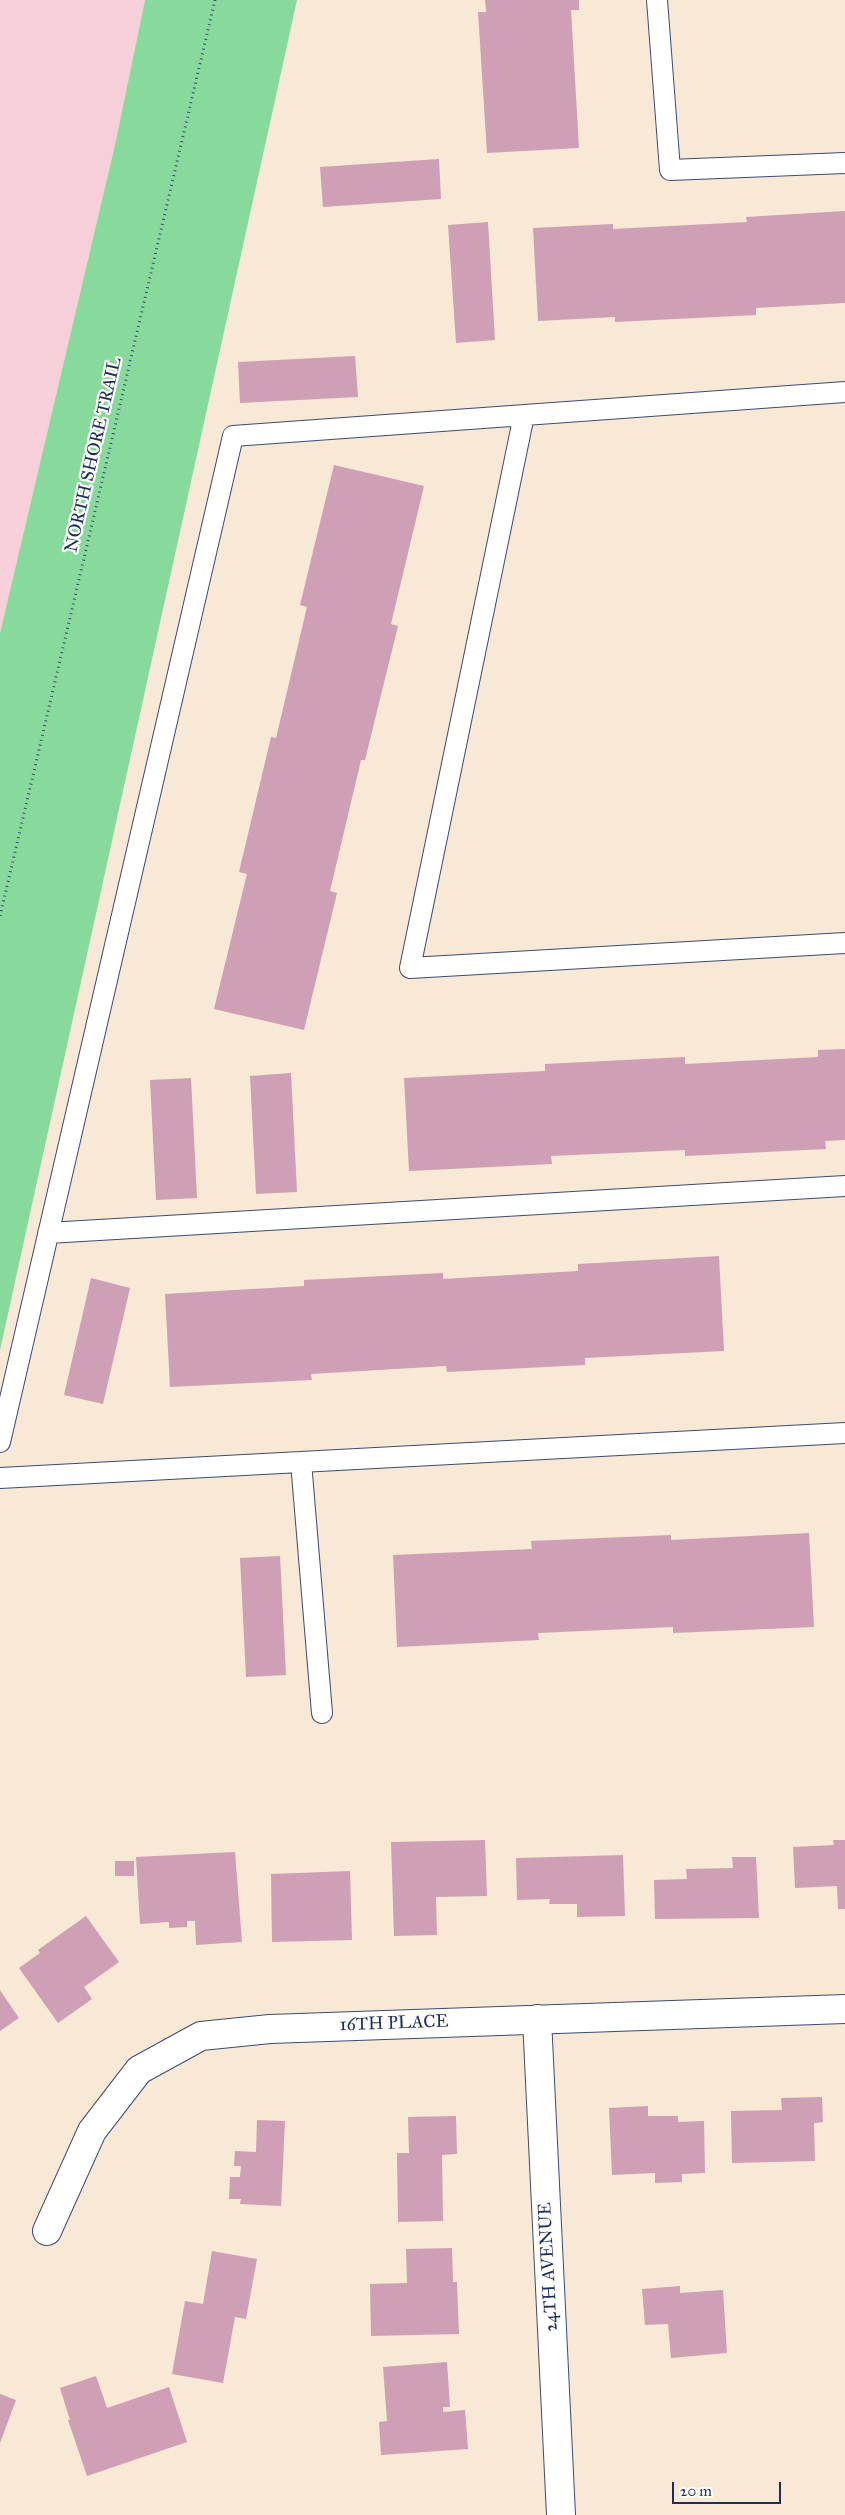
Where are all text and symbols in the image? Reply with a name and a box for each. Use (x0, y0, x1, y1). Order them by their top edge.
street label: NORTH SHORE TRAIL (61, 355, 127, 555)
street label: 16TH PLACE (339, 2011, 449, 2037)
street label: 24TH AVENUE (535, 2202, 563, 2332)
scale bar (675, 2472, 784, 2504)
text: 20 m (680, 2482, 712, 2500)

